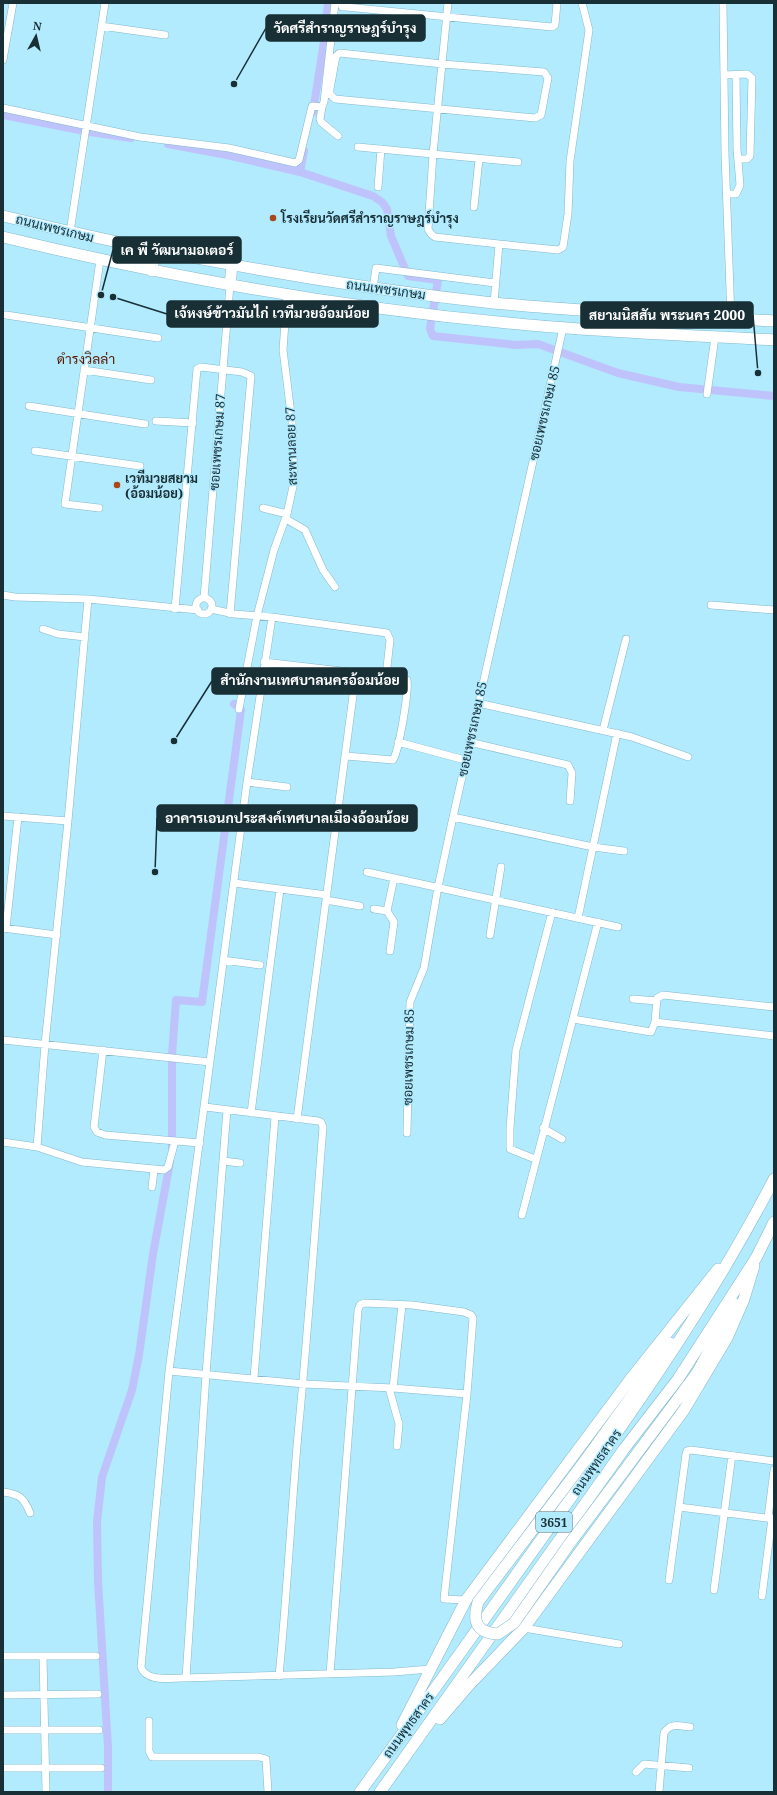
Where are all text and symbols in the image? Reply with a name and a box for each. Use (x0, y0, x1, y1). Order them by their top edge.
callout: วัดศรีสําราญราษฎร์บํารุง (266, 15, 425, 41)
north arrow (16, 16, 56, 56)
text: N (32, 18, 43, 34)
text: วัดศรีสําราญราษฎร์บํารุง (273, 18, 417, 39)
place label: โรงเรียนวัดศรีสําราญราษฎร์บํารุง (280, 209, 459, 229)
street label: ถนนเพชรเกษม (14, 210, 96, 246)
marker: โรงเรียนวัดศรีสําราญราษฎร์บํารุง (268, 213, 278, 223)
callout: เค พี วัฒนามอเตอร์ (113, 237, 241, 263)
text: เค พี วัฒนามอเตอร์ (121, 240, 235, 259)
street label: ถนนเพชรเกษม (345, 275, 427, 303)
callout: เจ้หงษ์ข้าวมันไก่ เวทีมวยอ้อมน้อย (167, 301, 378, 327)
callout: สยามนิสสัน พระนคร 2000 (581, 302, 753, 328)
text: เจ้หงษ์ข้าวมันไก่ เวทีมวยอ้อมน้อย (174, 303, 370, 322)
text: สยามนิสสัน พระนคร 2000 (589, 305, 745, 324)
district label: ดำรงวิลล่า (57, 349, 115, 368)
street label: ซอยเพชรเกษม 85 (524, 364, 564, 462)
street label: ซอยเพชรเกษม 87 (205, 393, 229, 491)
street label: สะพานลอย 87 (281, 406, 301, 486)
place label: เวทีมวยสยาม (อ้อมน้อย) (125, 469, 198, 502)
marker: เวทีมวยสยาม (อ้อมน้อย) (112, 480, 122, 490)
callout: สำนักงานเทศบาลนครอ้อมน้อย (212, 668, 407, 694)
text: สำนักงานเทศบาลนครอ้อมน้อย (220, 670, 400, 689)
street label: ซอยเพชรเกษม 85 (453, 680, 491, 778)
callout: อาคารเอนกประสงค์เทศบาลเมืองอ้อมน้อย (157, 805, 417, 831)
text: อาคารเอนกประสงค์เทศบาลเมืองอ้อมน้อย (165, 808, 409, 827)
street label: ซอยเพชรเกษม 85 (398, 1008, 418, 1106)
street label: ถนนพุทธสาคร (567, 1425, 626, 1499)
road number: 3651 (536, 1512, 572, 1532)
street label: ถนนพุทธสาคร (378, 1689, 439, 1762)

